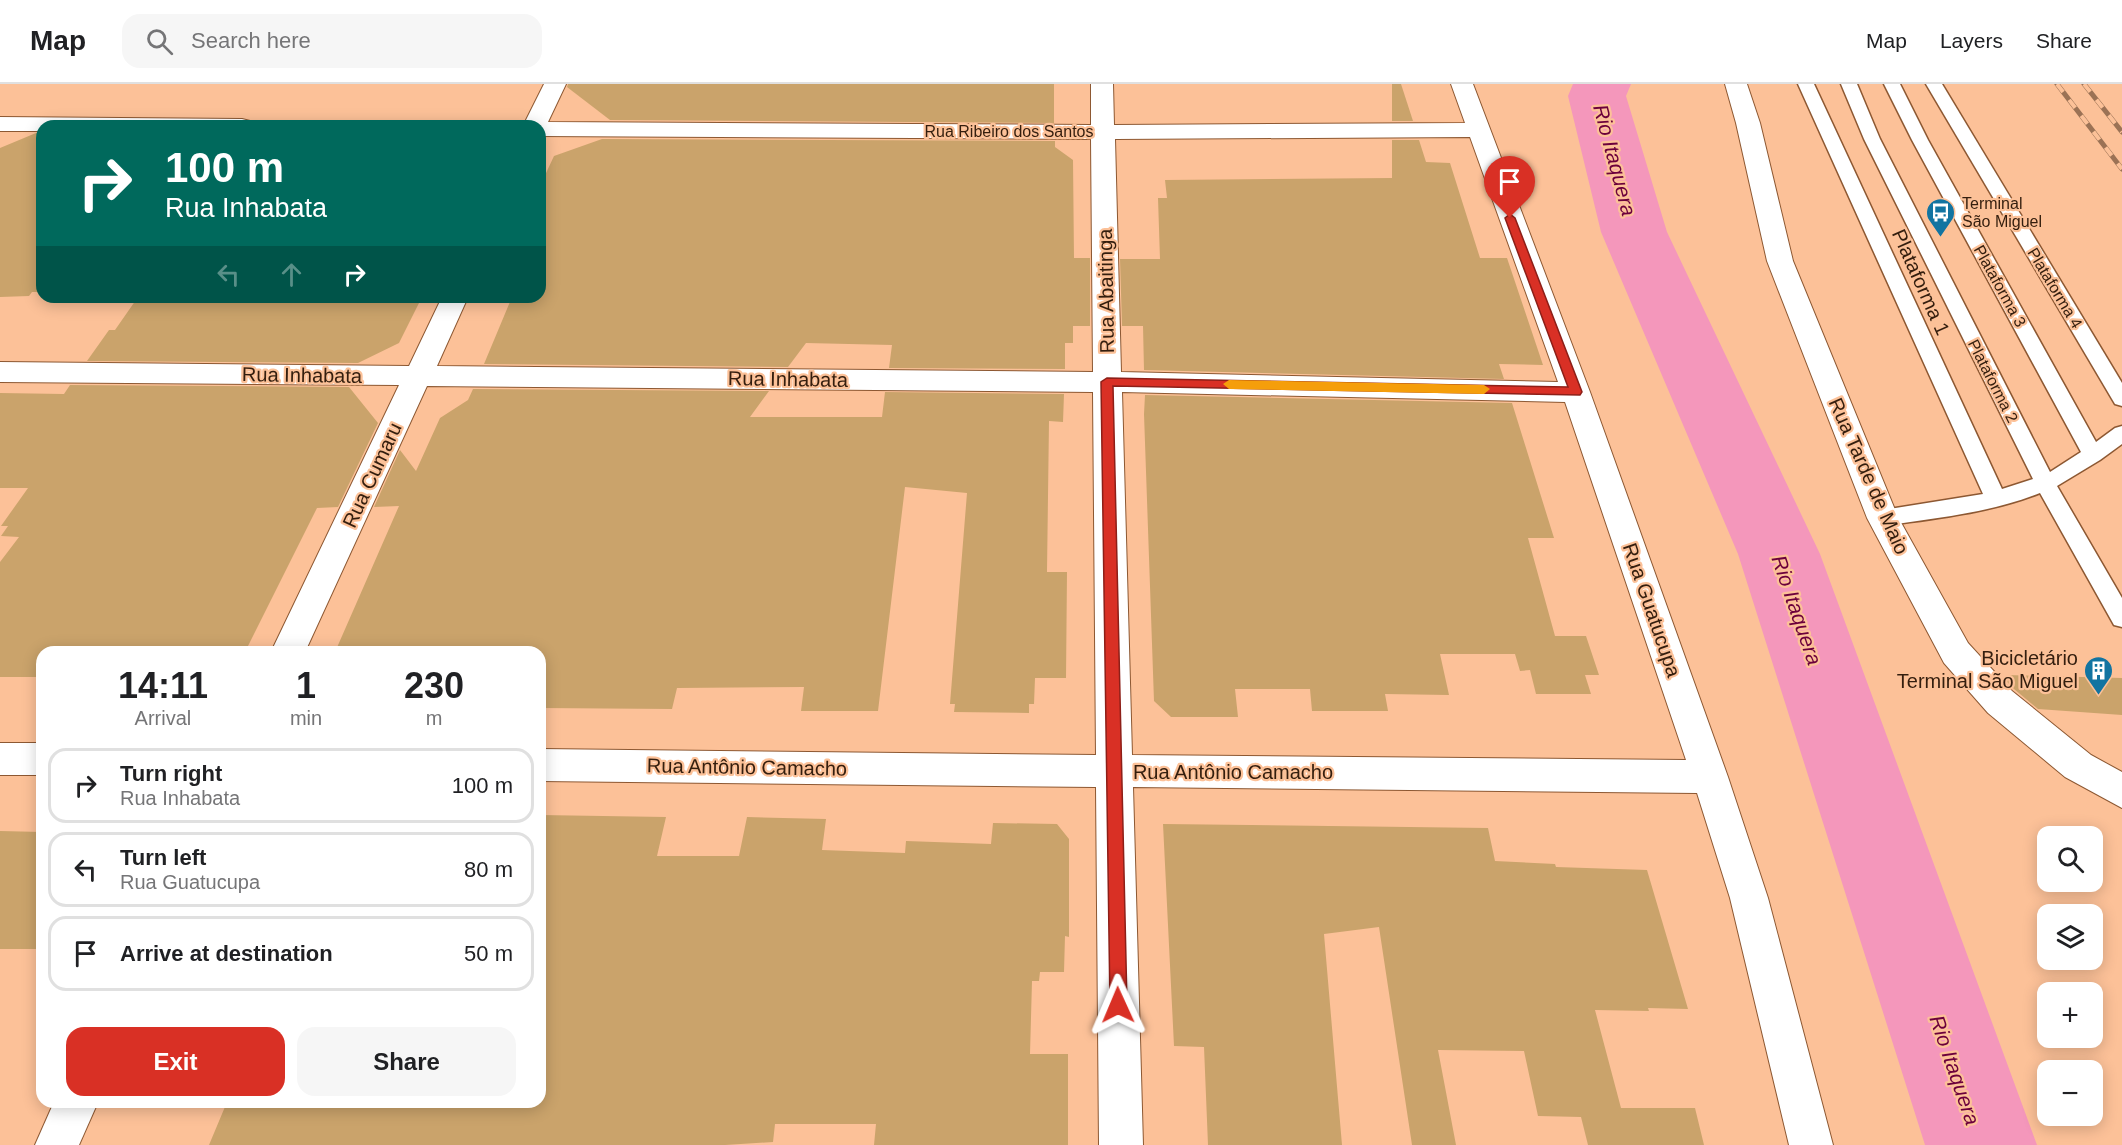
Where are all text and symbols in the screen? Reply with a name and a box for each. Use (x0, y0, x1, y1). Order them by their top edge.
search box (122, 14, 542, 68)
text: Map (30, 25, 86, 56)
icon: search (143, 25, 176, 58)
text: Search here (191, 28, 311, 53)
text: Map (1866, 29, 1907, 52)
text: Layers (1940, 29, 2003, 52)
text: Share (2036, 29, 2092, 52)
water label: Rio Itaquera (1589, 102, 1641, 218)
street label: Rua Ribeiro dos Santos (925, 123, 1093, 140)
icon: right (66, 144, 144, 222)
text: 100 m (165, 144, 284, 191)
pin (1484, 156, 1535, 218)
icon: arrive (1493, 165, 1526, 198)
text: Rua Inhabata (165, 193, 327, 223)
place label: Terminal São Miguel (1962, 195, 2042, 230)
bus stop icon: Terminal São Miguel (1925, 196, 1957, 238)
street label: Plataforma 1 (1888, 226, 1954, 338)
street label: Rua Abaitinga (1094, 228, 1118, 353)
street label: Plataforma 3 (1971, 242, 2029, 330)
street label: Plataforma 4 (2024, 245, 2086, 331)
icon: left (212, 258, 245, 291)
icon: ahead (275, 258, 308, 291)
icon: right (338, 258, 371, 291)
street label: Plataforma 2 (1965, 337, 2021, 425)
street label: Rua Inhabata (242, 363, 363, 387)
street label: Rua Inhabata (728, 367, 849, 391)
street label: Rua Tarde de Maio (1825, 395, 1913, 557)
street label: Rua Cumaru (338, 419, 406, 531)
street label: Rua Guatucupa (1619, 540, 1685, 681)
water label: Rio Itaquera (1768, 552, 1826, 668)
place label: Bicicletário Terminal São Miguel (1897, 647, 2078, 692)
building icon: Bicicletário Terminal São Miguel (2083, 654, 2115, 696)
text: 14:11 (118, 665, 208, 706)
text: 1 (296, 665, 316, 706)
text: 230 (404, 665, 464, 706)
text: Arrival (135, 707, 191, 729)
text: min (290, 707, 322, 729)
text: m (426, 707, 442, 729)
street label: Rua Antônio Camacho (647, 754, 847, 780)
text: Turn right (120, 761, 222, 786)
street label: Rua Antônio Camacho (1133, 761, 1333, 783)
icon: right (69, 769, 102, 802)
text: 100 m (452, 773, 513, 798)
text: Rua Inhabata (120, 787, 240, 809)
map controls (2037, 826, 2103, 1126)
button: search (2037, 826, 2103, 892)
text: Turn left (120, 845, 206, 870)
icon: left (69, 853, 102, 886)
text: 80 m (464, 857, 513, 882)
text: Rua Guatucupa (120, 871, 260, 893)
button: layers (2037, 904, 2103, 970)
icon: arrive (69, 937, 102, 970)
text: Arrive at destination (120, 941, 333, 966)
text: 50 m (464, 941, 513, 966)
position arrow (1086, 973, 1150, 1037)
button: + (2037, 982, 2103, 1048)
water label: Rio Itaquera (1926, 1012, 1984, 1128)
button: Exit (66, 1027, 285, 1096)
button: Share (297, 1027, 516, 1096)
button: − (2037, 1060, 2103, 1126)

